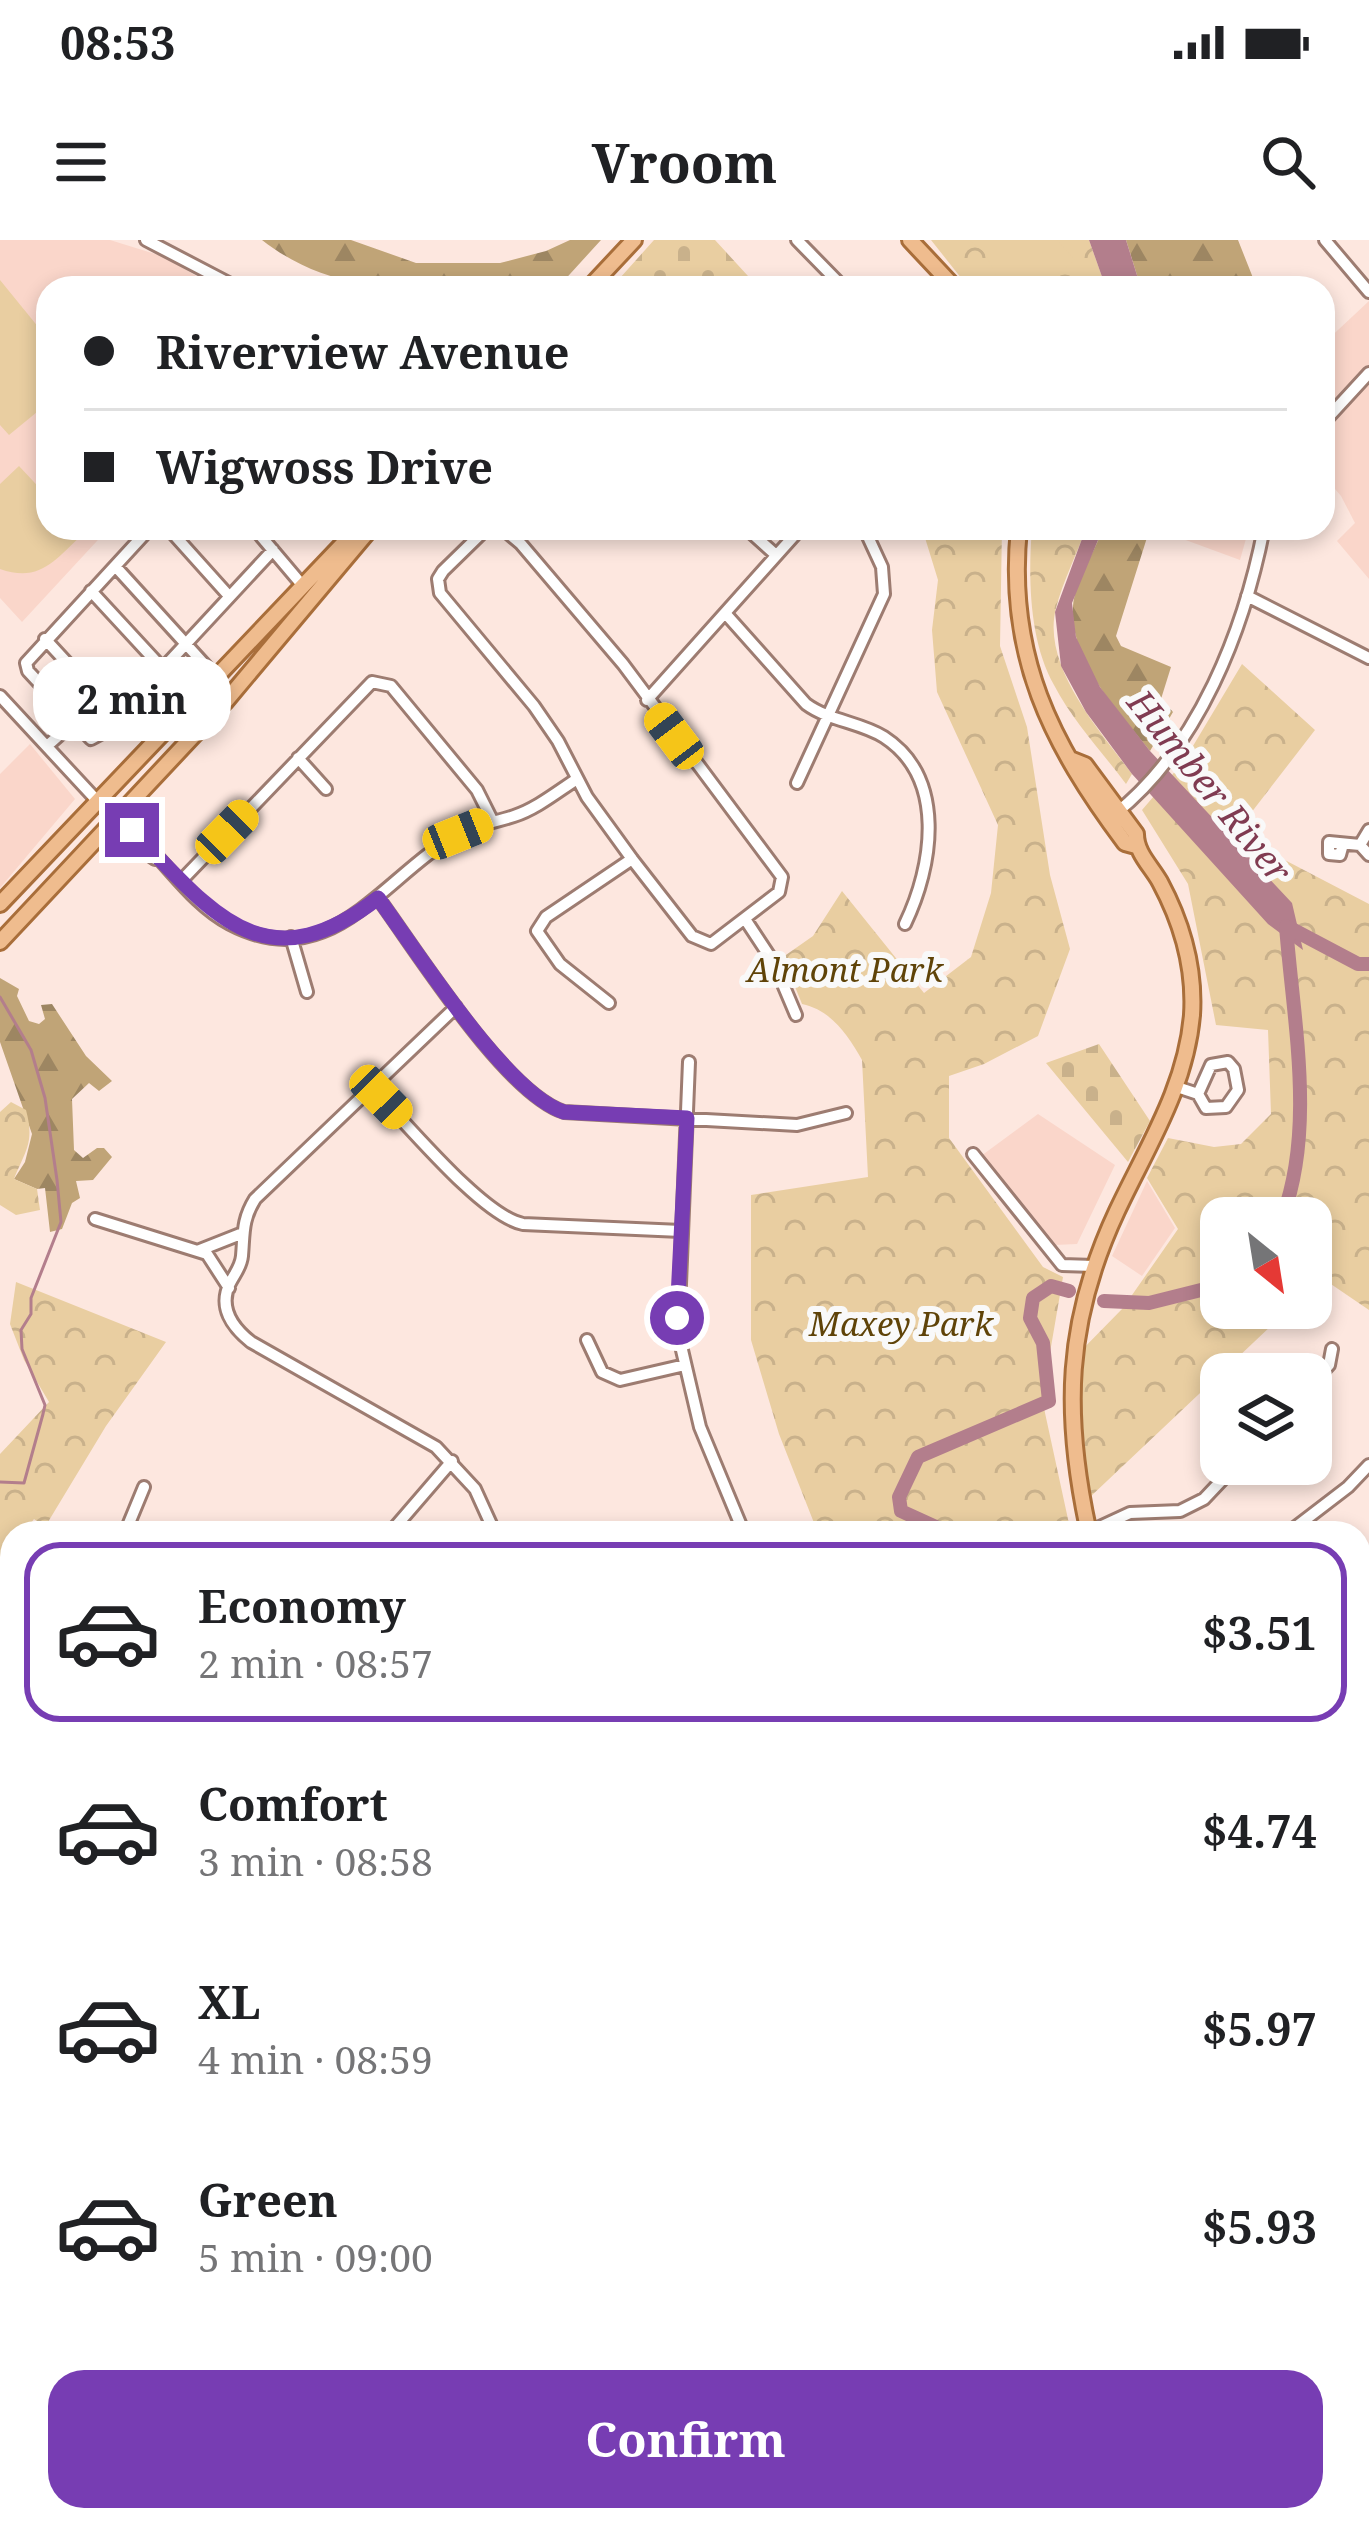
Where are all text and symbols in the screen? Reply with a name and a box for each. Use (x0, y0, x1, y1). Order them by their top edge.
text: 08:53 (60, 12, 175, 73)
text: Vroom (592, 125, 777, 199)
icon: menu (48, 129, 114, 195)
icon: search (1255, 129, 1321, 195)
text: Riverview Avenue (156, 321, 569, 382)
text: Wigwoss Drive (156, 436, 493, 497)
callout: 2 min (33, 656, 231, 740)
text: 2 min (77, 672, 187, 725)
water label: Humber River (1116, 678, 1304, 894)
car (638, 696, 710, 776)
car (189, 794, 265, 870)
route end (105, 803, 159, 857)
car (418, 804, 498, 864)
park label: Almont Park (745, 947, 944, 992)
car (343, 1059, 419, 1135)
north arrow (1200, 1197, 1332, 1329)
map controls (1200, 1197, 1332, 1485)
route start (650, 1291, 704, 1345)
park label: Maxey Park (808, 1301, 994, 1346)
button: layers (1200, 1353, 1332, 1485)
text: Economy (198, 1575, 406, 1636)
icon: car (54, 1578, 162, 1686)
text: $3.51 (1202, 1602, 1317, 1663)
text: 2 min · 08:57 (198, 1636, 433, 1689)
text: Comfort (198, 1773, 388, 1834)
icon: car (54, 1776, 162, 1884)
text: $4.74 (1202, 1800, 1317, 1861)
text: 3 min · 08:58 (198, 1834, 433, 1887)
text: XL (198, 1971, 260, 2032)
icon: car (54, 1974, 162, 2082)
text: $5.97 (1202, 1998, 1317, 2059)
text: 4 min · 08:59 (198, 2032, 433, 2085)
text: Green (198, 2169, 338, 2230)
icon: car (54, 2172, 162, 2280)
text: $5.93 (1202, 2196, 1317, 2257)
text: 5 min · 09:00 (198, 2230, 433, 2283)
button: Confirm (48, 2370, 1323, 2508)

